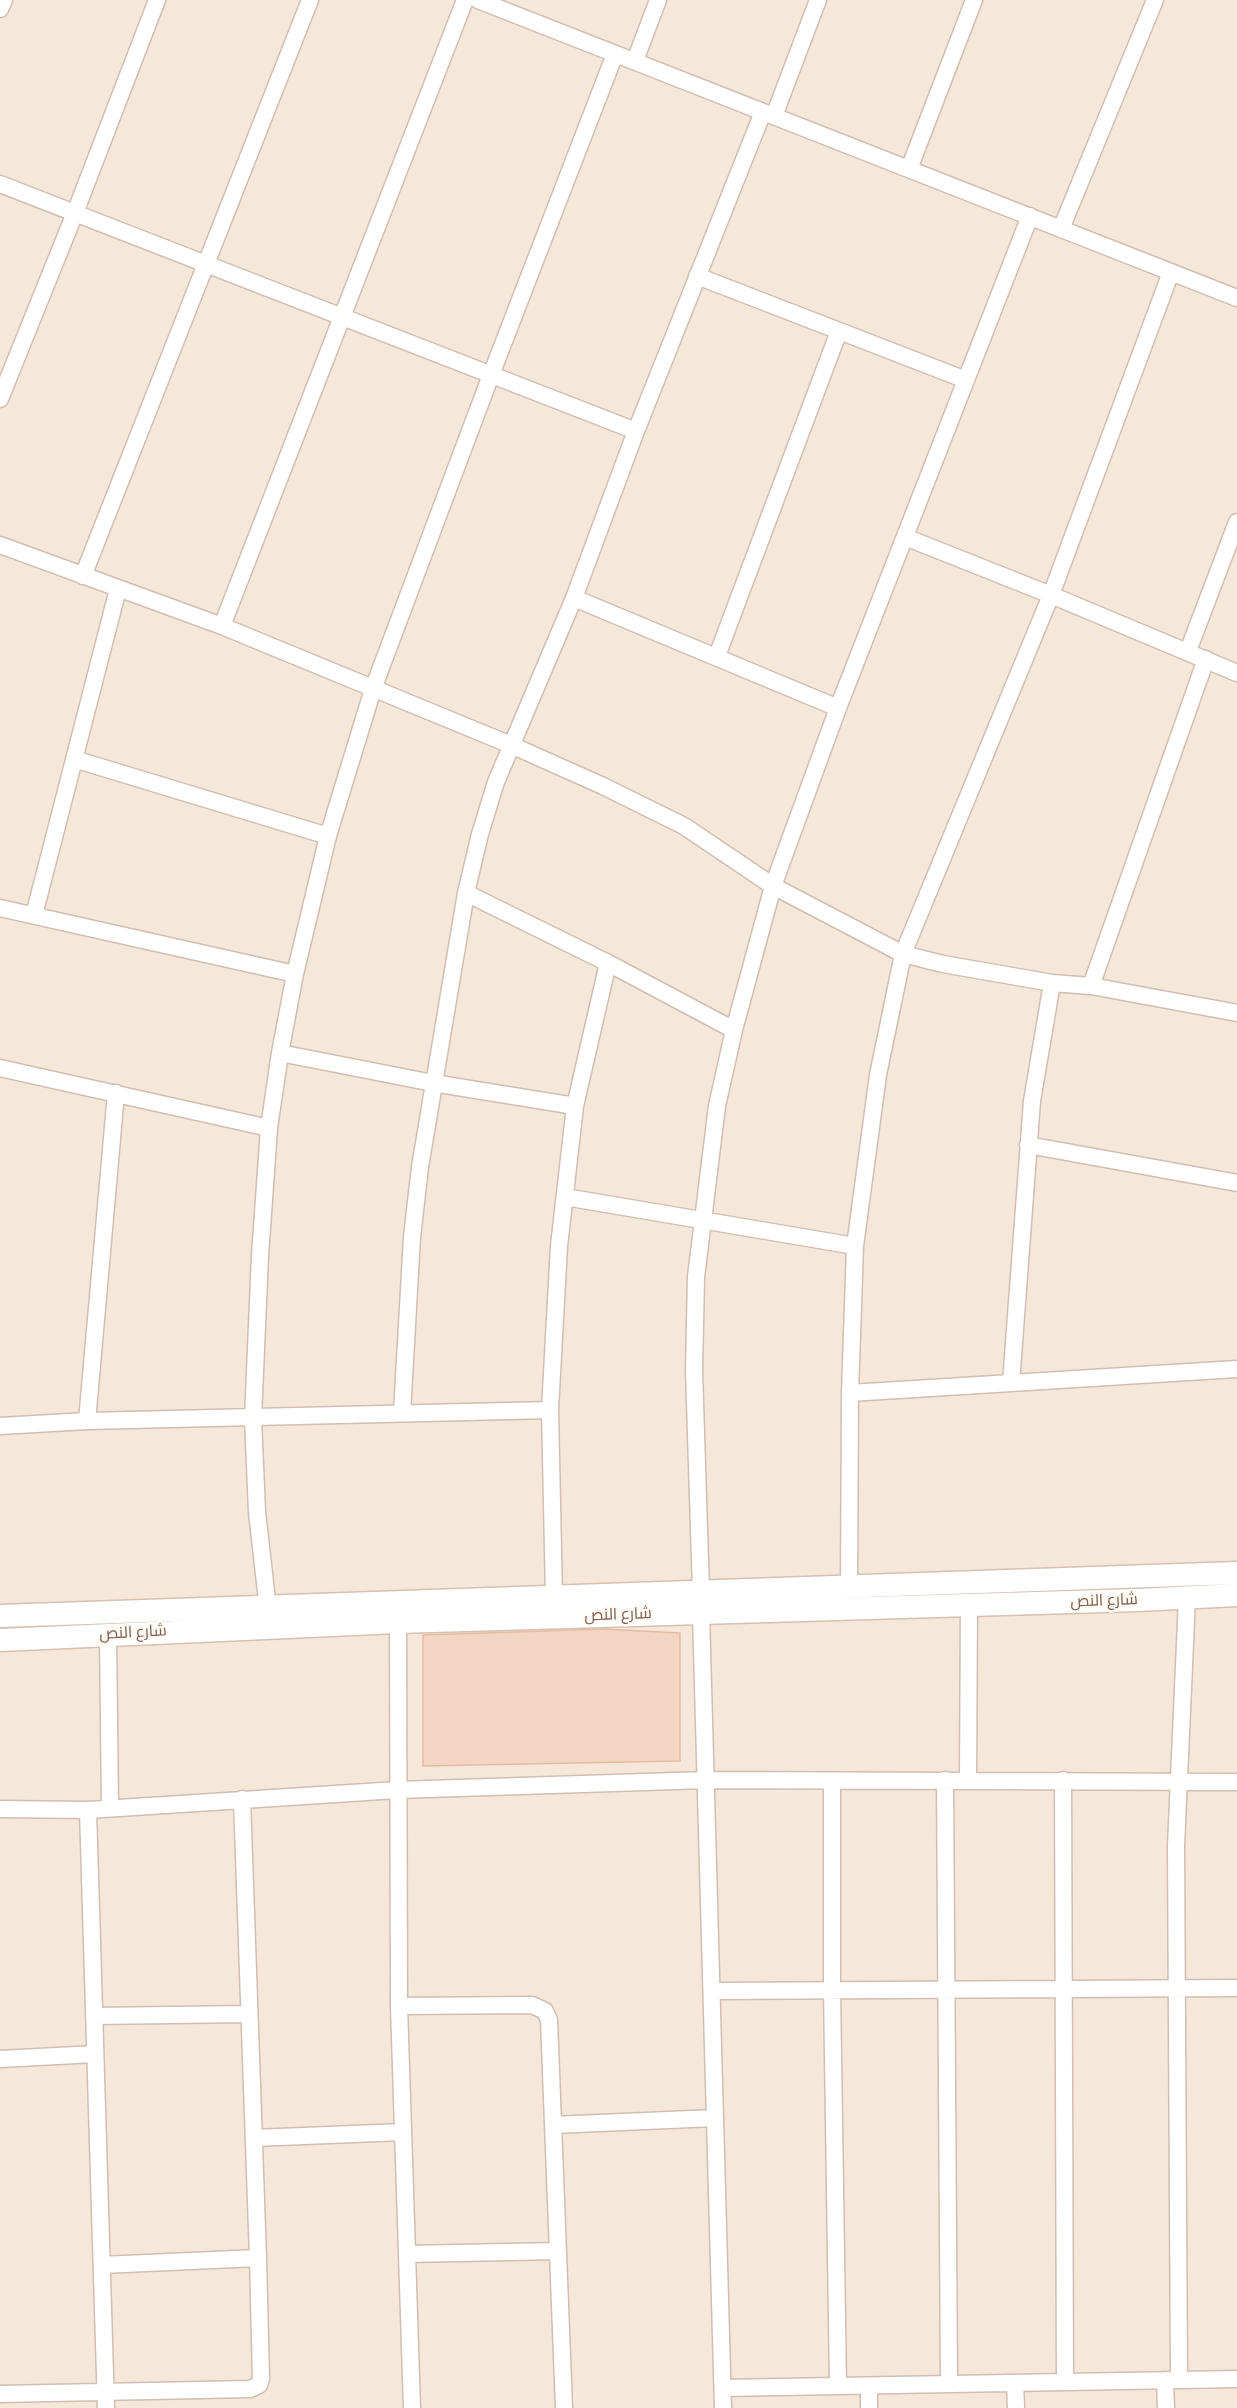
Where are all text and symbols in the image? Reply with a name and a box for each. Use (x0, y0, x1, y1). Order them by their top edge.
street label: شارع النص (1070, 1590, 1138, 1612)
street label: شارع النص (584, 1604, 652, 1626)
street label: شارع النص (99, 1622, 167, 1644)

